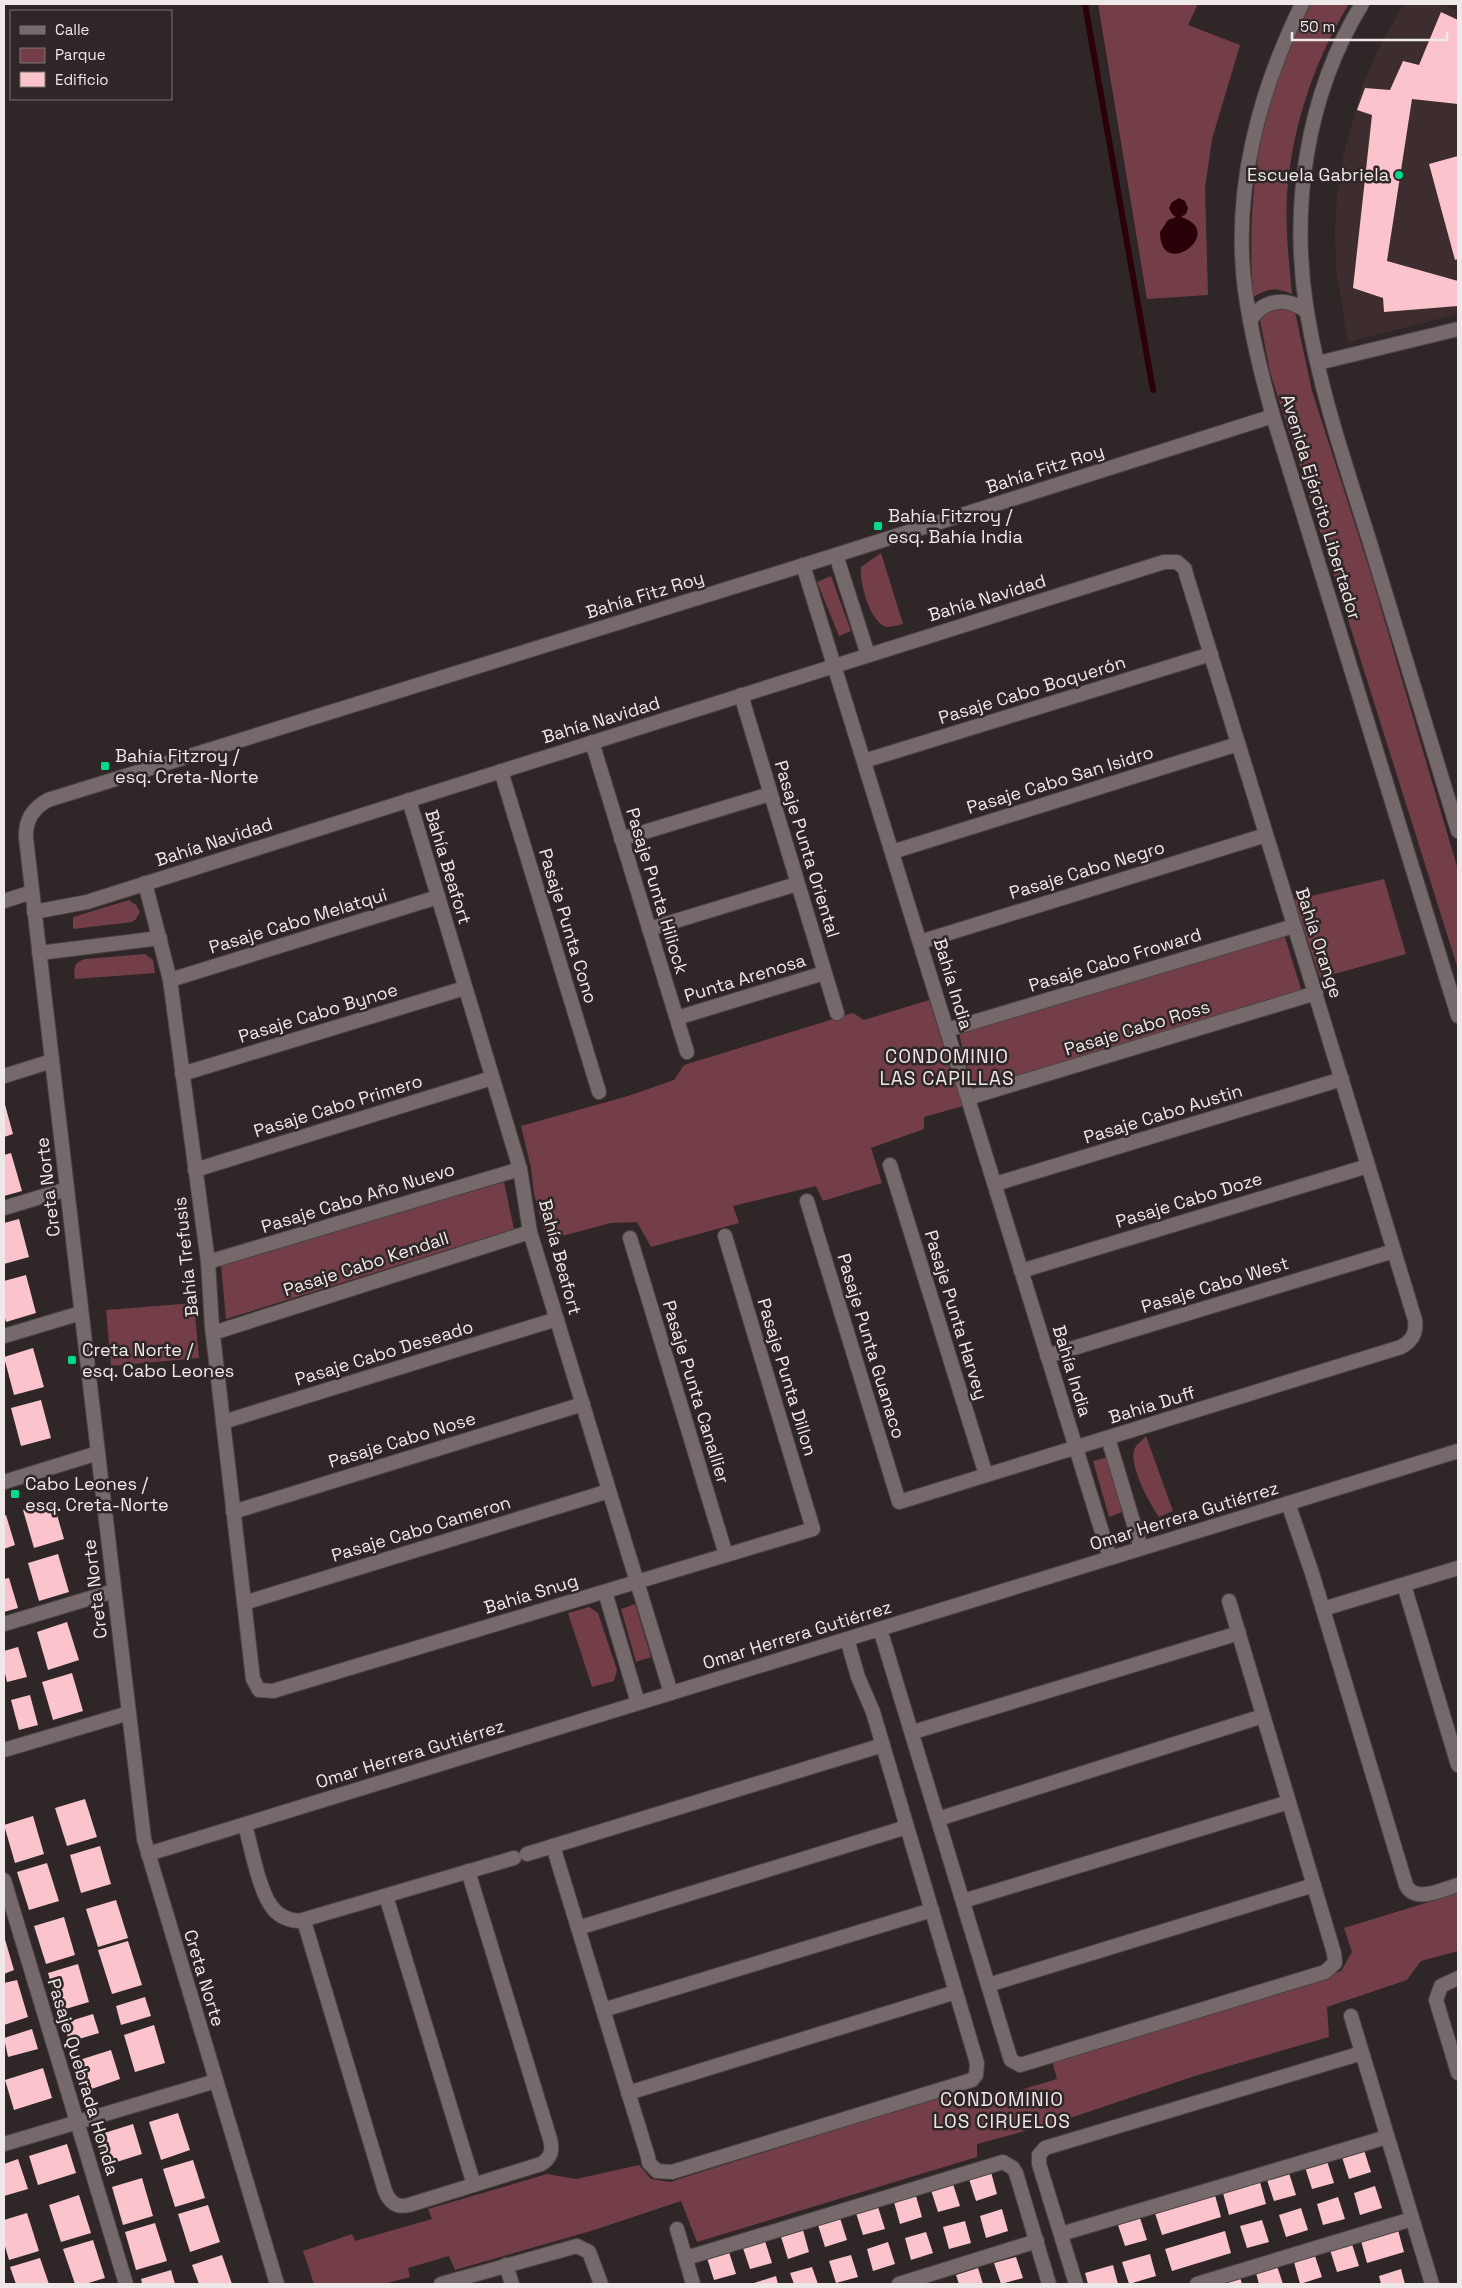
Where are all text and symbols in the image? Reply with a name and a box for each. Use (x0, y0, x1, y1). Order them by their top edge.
legend (10, 10, 172, 100)
scale bar (1292, 10, 1447, 42)
text: 50 m (1300, 17, 1335, 36)
text: Calle (55, 20, 90, 39)
text: Parque (55, 45, 106, 64)
text: Edificio (55, 70, 109, 89)
place label: Escuela Gabriela (1247, 163, 1389, 186)
marker: Escuela Gabriela (1393, 169, 1405, 181)
street label: Avenida Ejército Libertador (1276, 391, 1367, 623)
street label: Bahía Fitz Roy (983, 439, 1107, 498)
place label: Bahía Fitzroy / esq. Bahía India (888, 504, 1023, 548)
marker: Bahía Fitzroy / esq. Bahía India (872, 520, 884, 532)
street label: Bahía Fitz Roy (583, 566, 707, 623)
street label: Bahía Navidad (925, 569, 1049, 626)
street label: Pasaje Cabo Boquerón (935, 650, 1128, 729)
street label: Bahía Navidad (539, 691, 663, 748)
street label: Pasaje Cabo San Isidro (964, 740, 1156, 819)
place label: Bahía Fitzroy / esq. Creta-Norte (115, 744, 259, 788)
street label: Pasaje Punta Oriental (770, 758, 845, 940)
marker: Bahía Fitzroy / esq. Creta-Norte (99, 760, 111, 772)
street label: Pasaje Punta Hiliock (621, 805, 694, 977)
street label: Bahía Beafort (420, 807, 477, 927)
street label: Bahía Navidad (152, 812, 275, 871)
street label: Pasaje Cabo Negro (1006, 835, 1167, 904)
street label: Pasaje Punta Cono (534, 845, 603, 1006)
street label: Pasaje Cabo Melatqui (206, 882, 390, 959)
street label: Bahía Orange (1291, 885, 1348, 1001)
street label: Pasaje Cabo Froward (1026, 922, 1204, 997)
street label: Bahía India (929, 935, 978, 1032)
street label: Punta Arenosa (681, 948, 808, 1007)
street label: Pasaje Cabo Bynoe (235, 977, 400, 1048)
street label: Pasaje Cabo Ross (1061, 994, 1212, 1061)
district label: CONDOMINIO LAS CAPILLAS (879, 1044, 1015, 1091)
street label: Pasaje Cabo Primero (251, 1069, 425, 1142)
street label: Pasaje Cabo Austin (1081, 1078, 1245, 1149)
street label: Creta Norte (30, 1136, 65, 1238)
street label: Pasaje Cabo Año Nuevo (258, 1157, 457, 1238)
street label: Pasaje Cabo Doze (1113, 1166, 1265, 1233)
street label: Bahía Trefusis (168, 1196, 203, 1318)
street label: Bahía Beafort (534, 1197, 587, 1317)
street label: Pasaje Cabo Kendall (280, 1226, 452, 1301)
street label: Pasaje Punta Harvey (920, 1227, 993, 1402)
street label: Pasaje Punta Guanaco (832, 1250, 911, 1441)
street label: Pasaje Cabo West (1138, 1251, 1291, 1318)
street label: Pasaje Punta Dillon (753, 1295, 822, 1458)
street label: Pasaje Punta Canallier (658, 1298, 735, 1486)
street label: Pasaje Cabo Deseado (292, 1314, 476, 1391)
street label: Bahía India (1048, 1322, 1097, 1419)
place label: Creta Norte / esq. Cabo Leones (82, 1338, 234, 1382)
marker: Creta Norte / esq. Cabo Leones (66, 1354, 78, 1366)
street label: Bahía Duff (1106, 1380, 1198, 1429)
street label: Pasaje Cabo Nose (325, 1406, 478, 1473)
place label: Cabo Leones / esq. Creta-Norte (25, 1472, 169, 1516)
street label: Omar Herrera Gutiérrez (1087, 1476, 1281, 1555)
marker: Cabo Leones / esq. Creta-Norte (9, 1488, 21, 1500)
street label: Pasaje Cabo Cameron (328, 1490, 513, 1567)
street label: Creta Norte (77, 1538, 112, 1640)
street label: Bahía Snug (481, 1568, 581, 1619)
street label: Omar Herrera Gutiérrez (700, 1595, 894, 1674)
street label: Omar Herrera Gutiérrez (313, 1714, 507, 1793)
street label: Creta Norte (179, 1927, 230, 2029)
street label: Pasaje Quebrada Honda (43, 1976, 124, 2178)
district label: CONDOMINIO LOS CIRUELOS (933, 2087, 1071, 2134)

